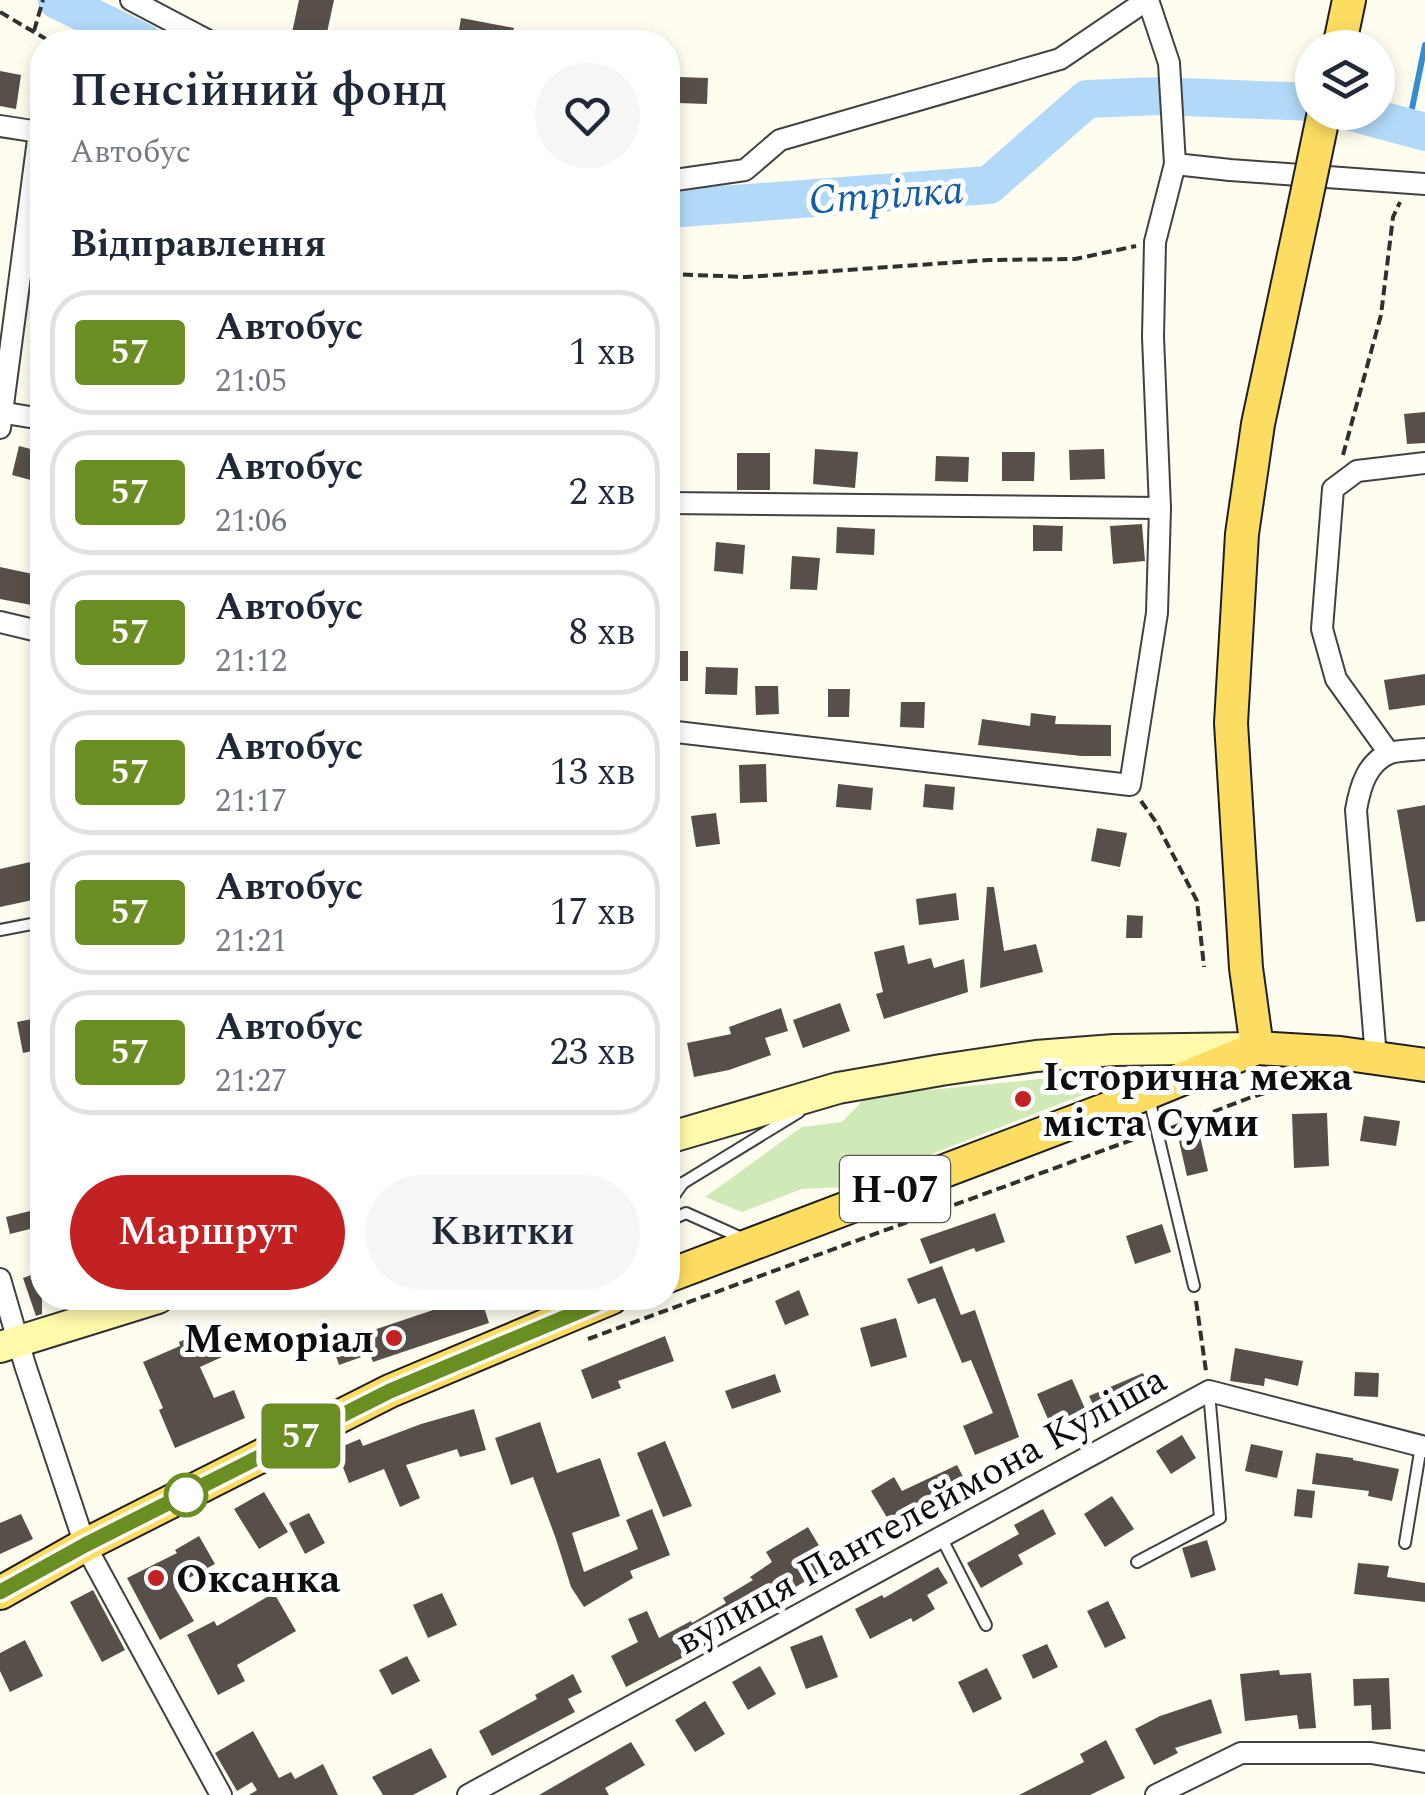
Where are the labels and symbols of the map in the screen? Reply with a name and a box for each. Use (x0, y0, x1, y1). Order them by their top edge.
water label: Стрілка (806, 159, 966, 232)
place label: Історична межа міста Суми (1043, 1048, 1353, 1155)
marker: Історична межа міста Суми (1012, 1088, 1034, 1110)
road number: Н-07 (840, 1156, 950, 1222)
place label: Меморіал (183, 1310, 374, 1371)
marker: Меморіал (383, 1327, 405, 1349)
street label: вулиця Пантелеймона Куліша (664, 1350, 1179, 1672)
line badge: 57 (256, 1404, 346, 1468)
unlabelled marker (165, 1474, 207, 1516)
place label: Оксанка (176, 1550, 341, 1611)
marker: Оксанка (145, 1567, 167, 1589)

